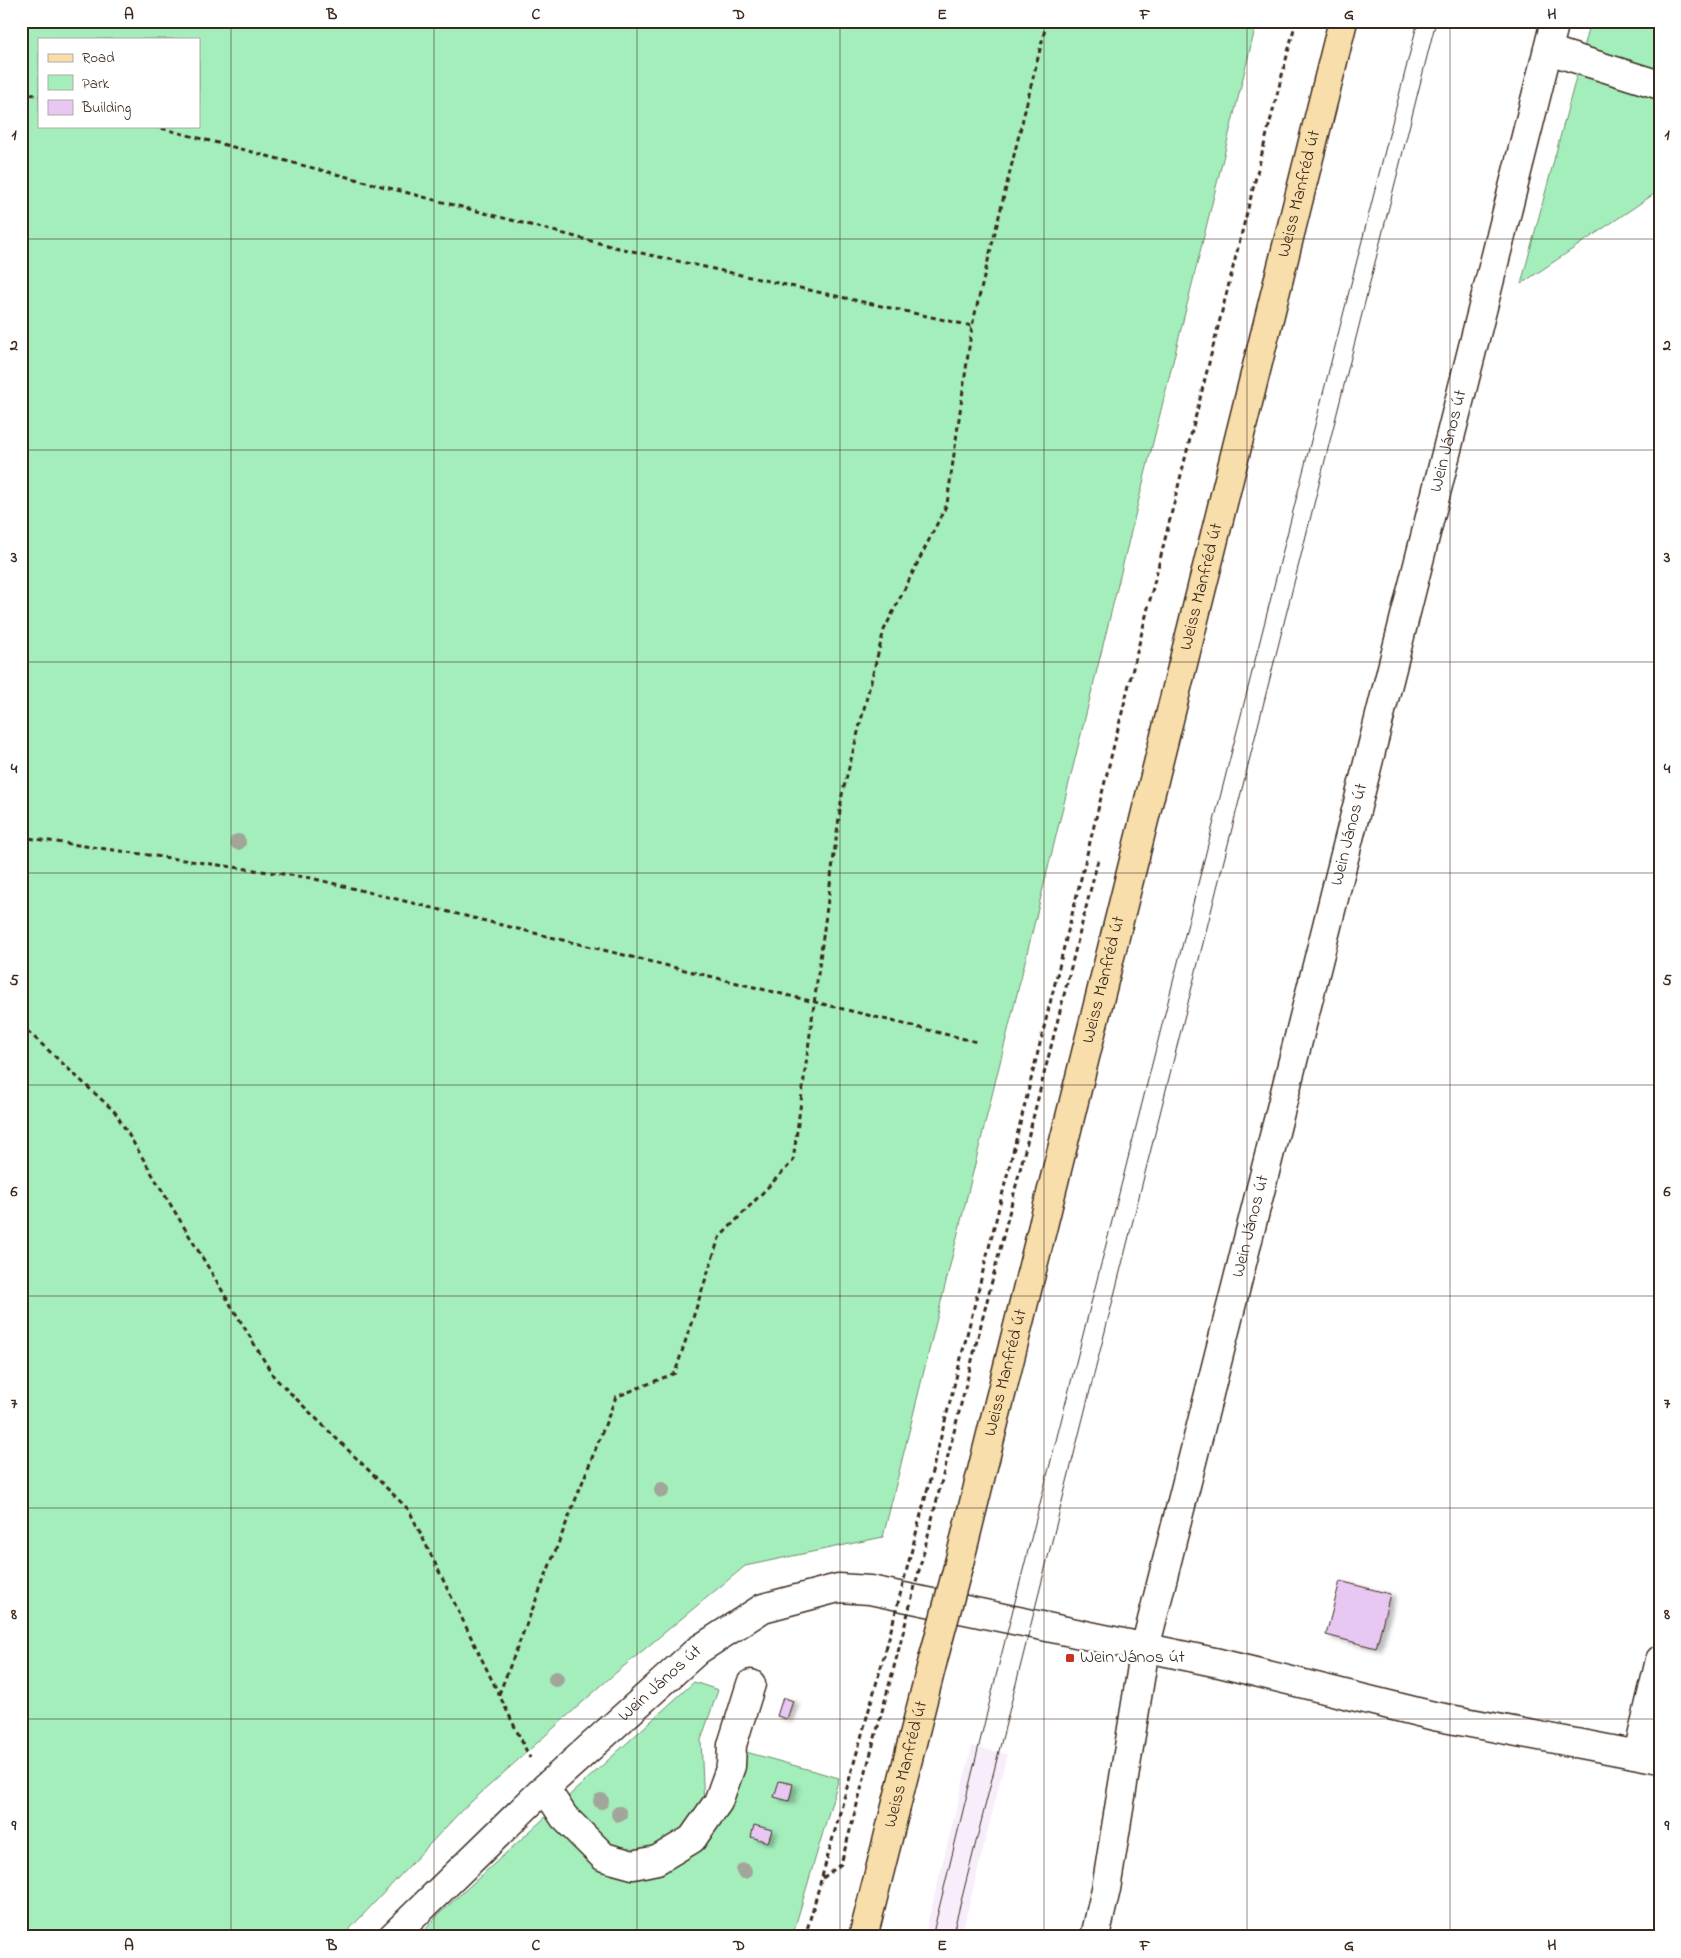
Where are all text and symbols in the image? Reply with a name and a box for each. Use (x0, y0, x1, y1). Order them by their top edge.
text: A (124, 3, 134, 27)
text: B (326, 3, 338, 27)
text: C (532, 3, 541, 27)
text: D (732, 3, 745, 27)
text: E (937, 3, 947, 27)
text: F (1139, 3, 1151, 27)
text: G (1344, 3, 1354, 27)
text: H (1547, 3, 1557, 27)
legend (38, 38, 200, 128)
text: Road (82, 47, 115, 69)
text: Park (82, 73, 110, 95)
text: Building (81, 97, 131, 120)
text: 1 (11, 123, 17, 147)
text: 1 (1664, 123, 1670, 147)
street label: Weiss Manfréd út (1272, 128, 1328, 260)
text: 2 (9, 334, 18, 358)
text: 2 (1662, 334, 1671, 358)
street label: Wein János út (1424, 387, 1475, 495)
street label: Weiss Manfréd út (1174, 521, 1230, 653)
text: 3 (10, 546, 18, 570)
text: 3 (1663, 546, 1671, 570)
text: 4 (10, 757, 18, 781)
text: 4 (1663, 757, 1671, 781)
street label: Wein János út (1325, 781, 1375, 889)
street label: Weiss Manfréd út (1076, 914, 1133, 1046)
text: 5 (9, 969, 19, 993)
text: 5 (1662, 969, 1672, 993)
street label: Wein János út (1226, 1173, 1277, 1281)
text: 6 (9, 1180, 18, 1204)
text: 6 (1662, 1180, 1671, 1204)
street label: Weiss Manfréd út (978, 1307, 1035, 1439)
text: 7 (11, 1392, 18, 1416)
text: 7 (1664, 1392, 1671, 1416)
text: 8 (10, 1603, 17, 1627)
text: 8 (1663, 1603, 1670, 1627)
street label: Wein János út (613, 1639, 708, 1729)
place label: Wein János út (1080, 1645, 1185, 1671)
marker: Wein János út (1064, 1652, 1076, 1664)
street label: Weiss Manfréd út (878, 1698, 935, 1831)
text: 9 (11, 1814, 17, 1838)
text: 9 (1664, 1814, 1670, 1838)
text: A (124, 1934, 134, 1958)
text: B (326, 1934, 338, 1958)
text: C (532, 1934, 541, 1958)
text: D (732, 1934, 745, 1958)
text: E (937, 1934, 947, 1958)
text: F (1139, 1934, 1151, 1958)
text: G (1344, 1934, 1354, 1958)
text: H (1547, 1934, 1557, 1958)

